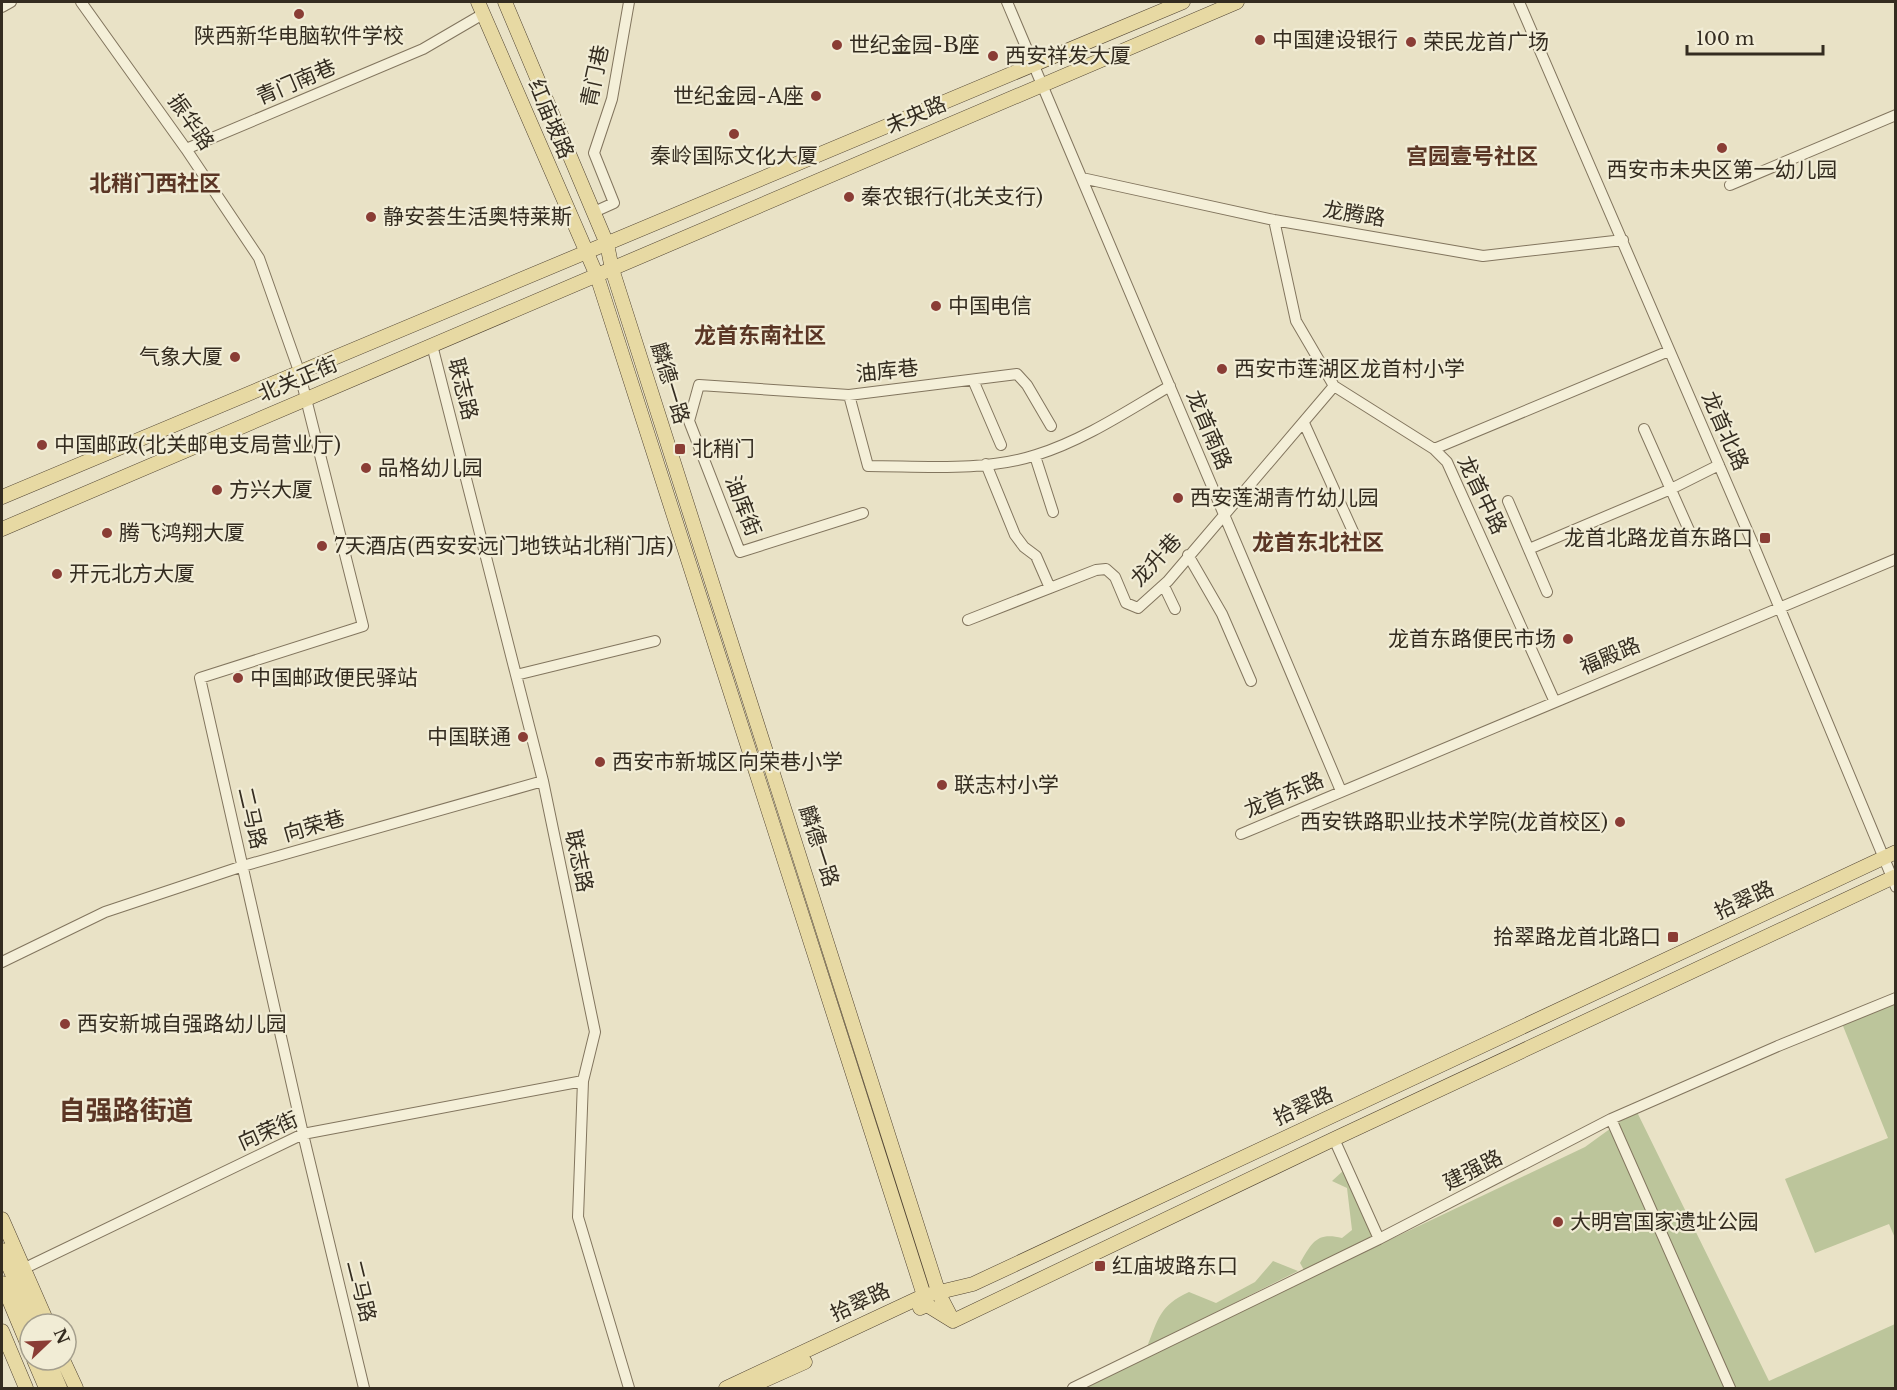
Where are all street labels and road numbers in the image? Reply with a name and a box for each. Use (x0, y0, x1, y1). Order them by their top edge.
street label: 青门巷 (576, 42, 614, 110)
street label: 青门南巷 (252, 54, 340, 110)
street label: 红庙坡路 (523, 75, 579, 163)
street label: 振华路 (162, 89, 220, 155)
street label: 未央路 (882, 91, 950, 139)
street label: 龙腾路 (1321, 196, 1387, 232)
street label: 麟德一路 (645, 339, 695, 427)
street label: 北关正街 (254, 351, 342, 407)
street label: 联志路 (443, 355, 483, 423)
street label: 油库巷 (854, 355, 920, 387)
street label: 龙首南路 (1181, 386, 1237, 474)
street label: 龙首北路 (1696, 387, 1754, 475)
street label: 龙首中路 (1452, 452, 1512, 538)
street label: 油库街 (720, 472, 766, 540)
street label: 龙升巷 (1125, 528, 1187, 592)
street label: 福殿路 (1576, 632, 1644, 680)
street label: 龙首东路 (1240, 767, 1328, 823)
street label: 二马路 (232, 784, 272, 852)
street label: 麟德一路 (794, 802, 844, 890)
street label: 向荣巷 (280, 805, 348, 847)
street label: 联志路 (560, 827, 598, 895)
street label: 拾翠路 (1710, 875, 1778, 925)
street label: 拾翠路 (1269, 1081, 1337, 1131)
street label: 向荣街 (234, 1106, 302, 1156)
street label: 建强路 (1439, 1144, 1507, 1196)
street label: 二马路 (341, 1257, 381, 1325)
street label: 拾翠路 (826, 1277, 894, 1327)

